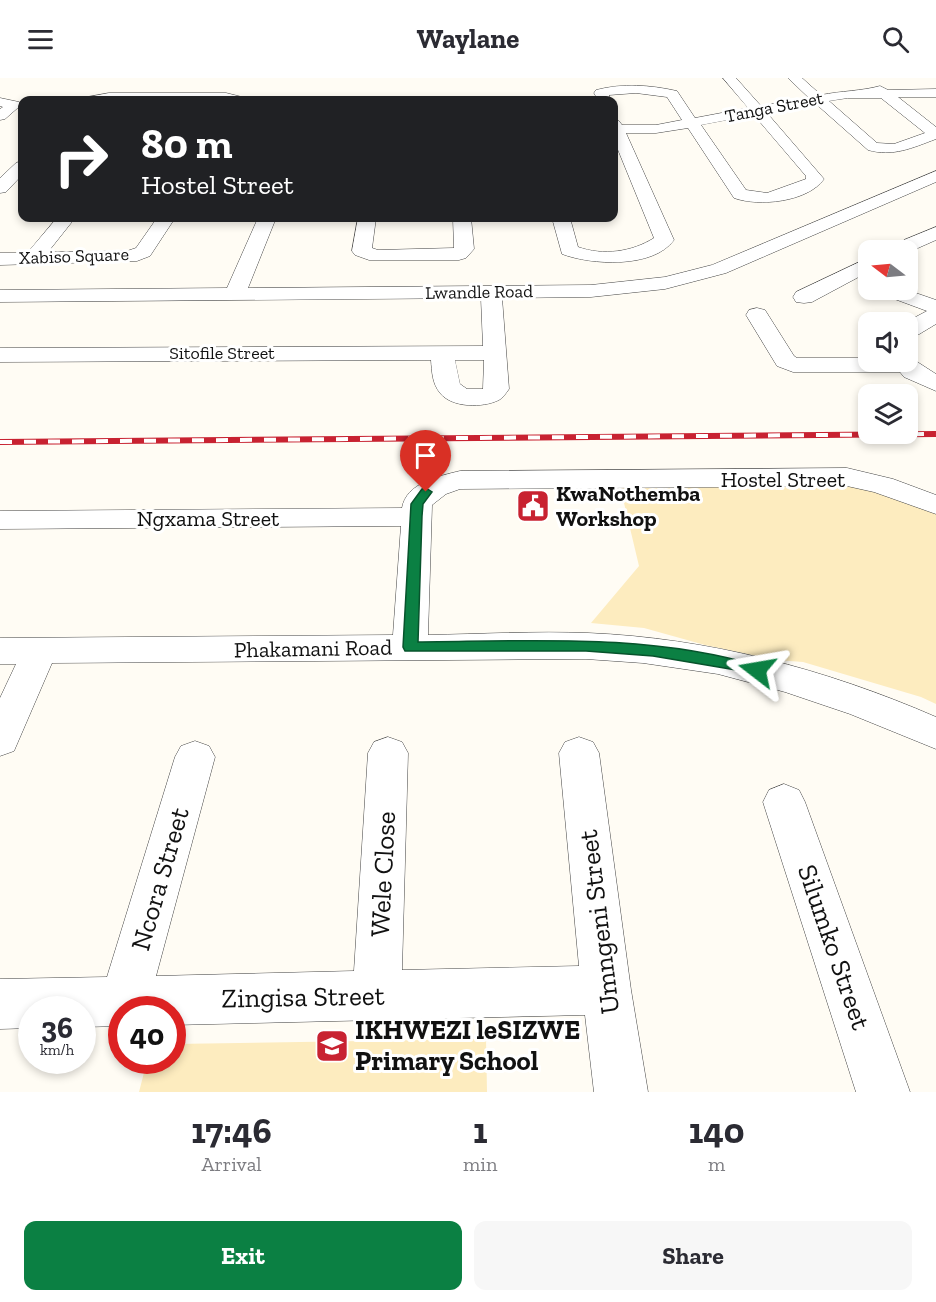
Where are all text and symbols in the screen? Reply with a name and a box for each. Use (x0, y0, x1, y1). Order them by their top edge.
icon: menu (24, 23, 57, 56)
text: Waylane (417, 23, 519, 55)
icon: search (879, 23, 912, 56)
street label: Tanga Street (723, 87, 825, 127)
text: 80 m (141, 118, 232, 169)
icon: right (42, 120, 120, 198)
text: Hostel Street (141, 169, 294, 201)
north arrow (858, 240, 918, 300)
map controls (858, 240, 918, 444)
street label: Xabiso Square (19, 243, 129, 269)
street label: Lwandle Road (425, 280, 533, 304)
button: sound (858, 312, 918, 372)
street label: Sitofile Street (169, 342, 275, 364)
button: layers (858, 384, 918, 444)
pin (400, 430, 451, 492)
icon: arrive (409, 439, 442, 472)
street label: Hostel Street (721, 466, 846, 493)
place label: KwaNothemba Workshop (556, 480, 701, 532)
public building icon: KwaNothemba Workshop (515, 488, 551, 524)
street label: Ngxama Street (137, 505, 280, 532)
street label: Phakamani Road (234, 634, 392, 663)
position arrow (725, 638, 789, 702)
street label: Ncora Street (124, 804, 196, 954)
street label: Wele Close (364, 810, 402, 938)
street label: Umngeni Street (572, 828, 626, 1016)
street label: Silumko Street (791, 860, 877, 1034)
street label: Zingisa Street (221, 980, 385, 1014)
speed limit sign: 40 (108, 996, 186, 1074)
text: 36 (41, 1010, 73, 1046)
place label: IKHWEZI leSIZWE Primary School (355, 1014, 580, 1077)
school or university icon: IKHWEZI leSIZWE Primary School (314, 1028, 350, 1064)
text: km/h (40, 1041, 74, 1059)
text: 17:46 (191, 1109, 272, 1152)
text: 1 (473, 1109, 488, 1152)
text: 140 (689, 1109, 745, 1152)
text: Arrival (201, 1152, 262, 1176)
text: min (463, 1152, 497, 1176)
text: m (708, 1152, 725, 1176)
button: Exit (24, 1221, 462, 1290)
button: Share (474, 1221, 912, 1290)

